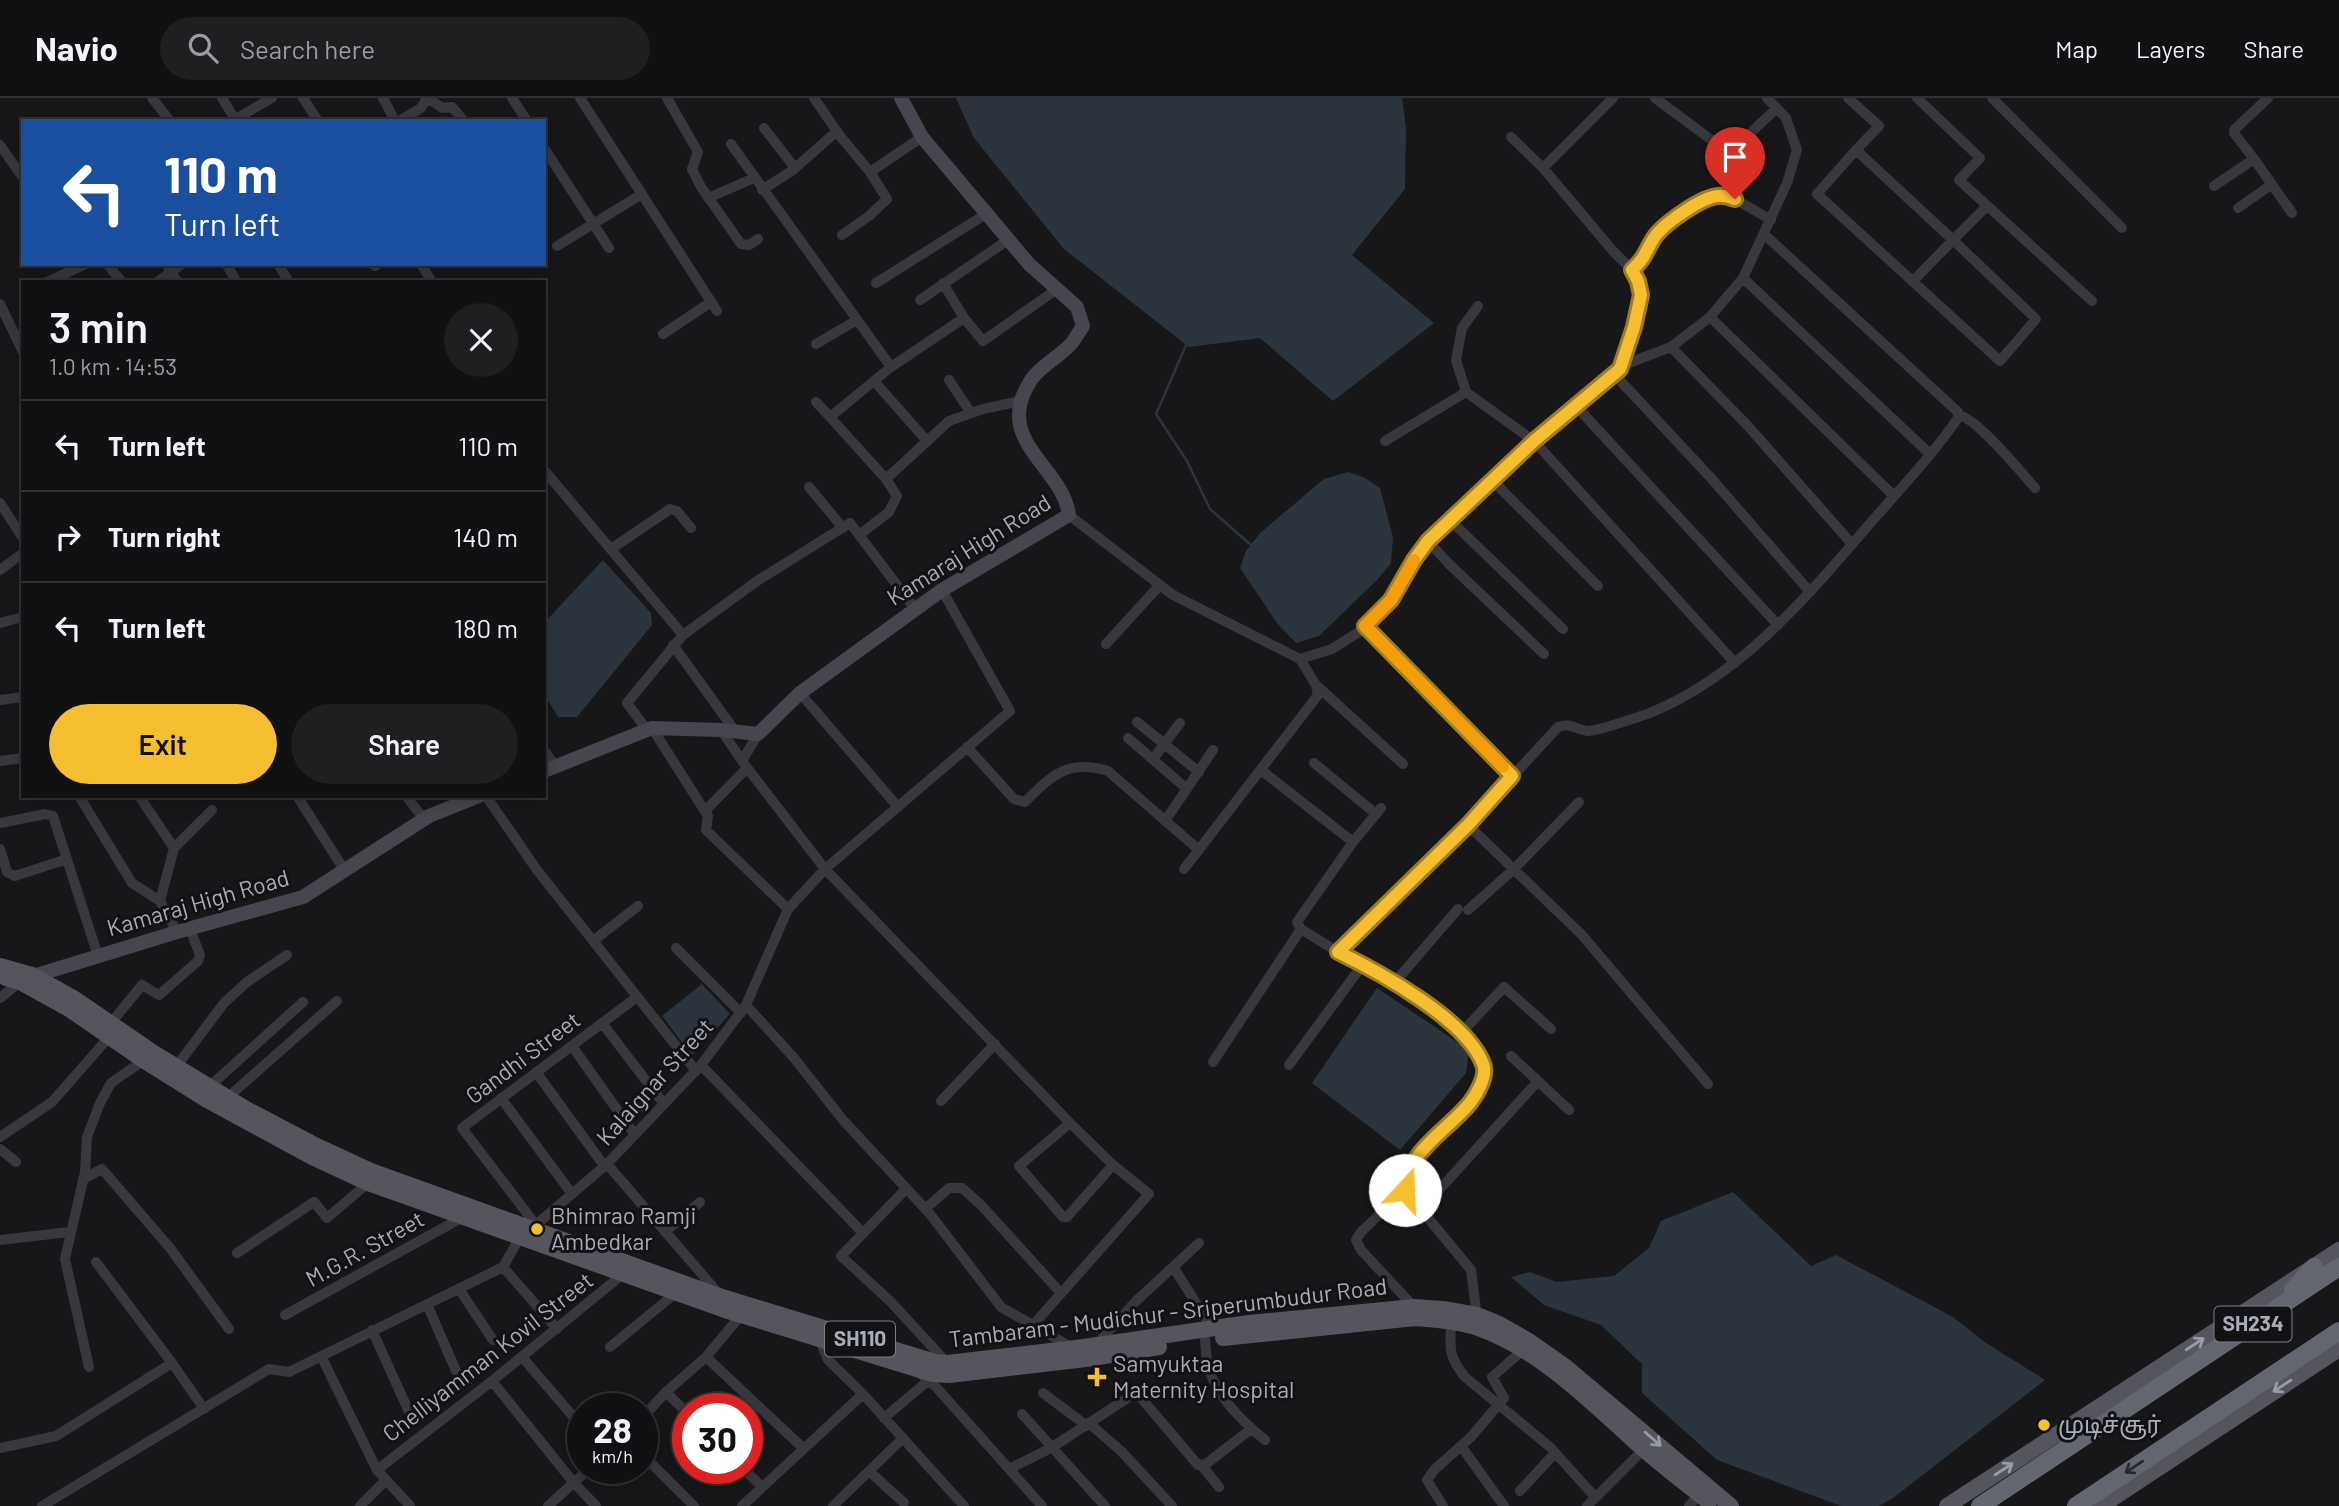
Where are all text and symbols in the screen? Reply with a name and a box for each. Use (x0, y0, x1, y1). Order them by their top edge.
search box (160, 17, 650, 80)
text: Navio (35, 28, 118, 68)
icon: search (184, 29, 222, 67)
text: Search here (240, 33, 375, 64)
text: Map (2055, 34, 2098, 63)
text: Layers (2136, 34, 2205, 63)
text: Share (2243, 34, 2304, 63)
pin (1705, 127, 1765, 199)
icon: arrive (1716, 138, 1754, 176)
text: 110 m (164, 144, 278, 203)
icon: left (49, 147, 140, 238)
text: Turn left (164, 204, 281, 242)
text: 3 min (49, 301, 148, 351)
button: close (444, 303, 518, 377)
text: 1.0 km · 14:53 (49, 352, 177, 380)
icon: left (49, 427, 87, 465)
text: Turn left (108, 430, 206, 461)
text: 110 m (458, 430, 518, 461)
street label: Kamaraj High Road (881, 487, 1056, 611)
icon: right (49, 518, 87, 556)
text: Turn right (108, 521, 221, 552)
text: 140 m (453, 521, 518, 552)
icon: left (49, 609, 87, 647)
text: Turn left (108, 612, 206, 643)
text: 180 m (454, 612, 518, 643)
button: Exit (49, 704, 277, 784)
button: Share (291, 704, 518, 784)
street label: Kamaraj High Road (104, 863, 292, 941)
street label: Gandhi Street (460, 1005, 585, 1109)
street label: Kalaignar Street (590, 1012, 719, 1150)
position arrow (1368, 1153, 1442, 1227)
place label: Bhimrao Ramji Ambedkar (551, 1201, 696, 1255)
street label: M.G.R. Street (300, 1204, 429, 1292)
marker: Bhimrao Ramji Ambedkar (529, 1221, 545, 1237)
street label: Chelliyamman Kovil Street (377, 1265, 598, 1447)
street label: Tambaram - Mudichur - Sriperumbudur Road (947, 1271, 1389, 1353)
road number: SH234 (2214, 1306, 2292, 1342)
road number: SH110 (825, 1322, 895, 1356)
one-way arrow (2184, 1337, 2204, 1351)
place label: Samyuktaa Maternity Hospital (1113, 1349, 1294, 1403)
marker: Samyuktaa Maternity Hospital (1087, 1367, 1107, 1387)
one-way arrow (2273, 1379, 2292, 1393)
speed limit sign: 30 (672, 1393, 763, 1484)
text: 28 (593, 1408, 632, 1450)
place label: முடிச்சூர் (2058, 1410, 2161, 1440)
marker: முடிச்சூர் (2036, 1417, 2052, 1433)
one-way arrow (1644, 1430, 1661, 1447)
text: km/h (592, 1445, 633, 1467)
one-way arrow (2125, 1460, 2144, 1475)
one-way arrow (1994, 1461, 2013, 1476)

